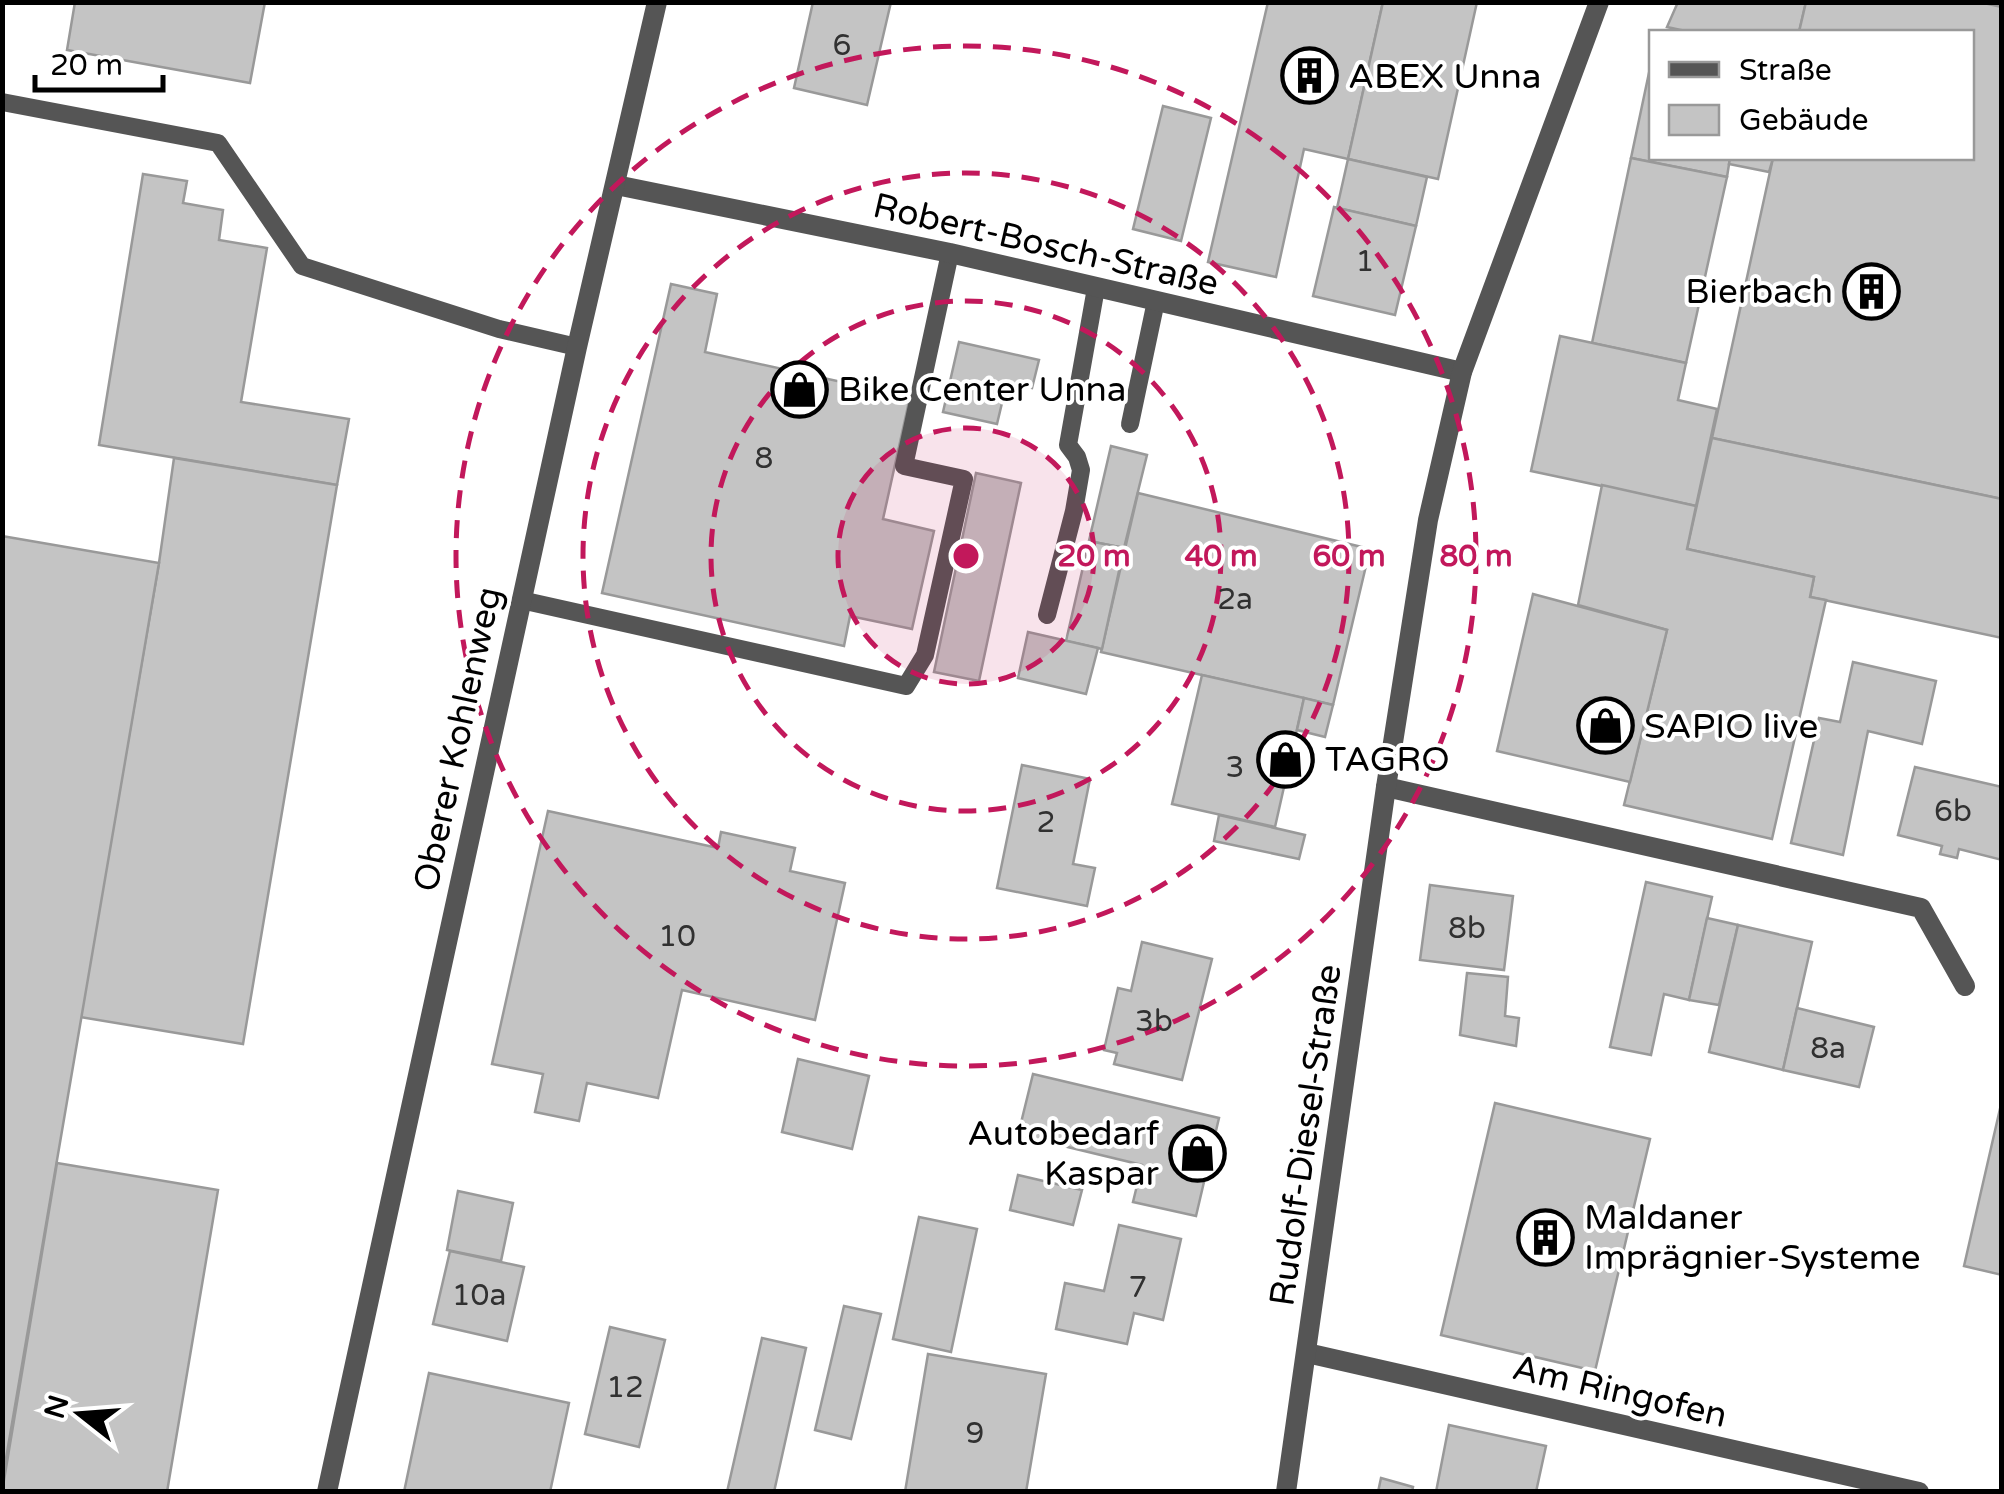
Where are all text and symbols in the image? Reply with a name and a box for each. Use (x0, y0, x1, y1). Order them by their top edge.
house number: 6 (833, 27, 851, 64)
scale bar (35, 30, 162, 92)
legend (1649, 30, 1974, 160)
building icon: ABEX Unna (1279, 46, 1339, 106)
text: 20 m (50, 47, 123, 84)
text: Straße (1739, 52, 1832, 89)
place label: ABEX Unna (1348, 56, 1541, 98)
text: Gebäude (1739, 102, 1869, 139)
street label: Robert-Bosch-Straße (869, 185, 1223, 305)
house number: 1 (1356, 243, 1374, 280)
building icon: Bierbach (1842, 261, 1902, 321)
place label: Bierbach (1685, 271, 1833, 313)
shop icon: Bike Center Unna (769, 359, 829, 419)
place label: Bike Center Unna (838, 369, 1126, 411)
house number: 8 (755, 440, 773, 477)
centre of rings (948, 538, 984, 574)
text: 20 m (1057, 538, 1131, 575)
text: 40 m (1184, 538, 1258, 575)
text: 60 m (1312, 538, 1386, 575)
text: 80 m (1439, 538, 1513, 575)
house number: 2a (1217, 581, 1253, 618)
street label: Oberer Kohlenweg (405, 583, 511, 895)
shop icon: SAPIO live (1575, 696, 1635, 756)
place label: SAPIO live (1644, 706, 1818, 748)
shop icon: TAGRO (1256, 729, 1316, 789)
place label: TAGRO (1325, 739, 1450, 781)
house number: 3 (1226, 749, 1244, 786)
house number: 6b (1934, 793, 1972, 830)
house number: 2 (1037, 804, 1055, 841)
house number: 8b (1448, 910, 1486, 947)
house number: 10 (658, 918, 696, 955)
street label: Rudolf-Diesel-Straße (1261, 962, 1351, 1309)
house number: 3b (1135, 1003, 1173, 1040)
house number: 8a (1810, 1030, 1846, 1067)
place label: Autobedarf Kaspar (967, 1113, 1160, 1195)
shop icon: Autobedarf Kaspar (1168, 1123, 1228, 1183)
place label: Maldaner Imprägnier-Systeme (1584, 1197, 1921, 1279)
building icon: Maldaner Imprägnier-Systeme (1515, 1207, 1575, 1267)
house number: 7 (1129, 1269, 1147, 1306)
house number: 10a (452, 1277, 506, 1314)
street label: Am Ringofen (1508, 1347, 1731, 1437)
north arrow (30, 1364, 130, 1464)
house number: 12 (606, 1369, 644, 1406)
text: N (38, 1391, 77, 1423)
house number: 9 (966, 1415, 984, 1452)

